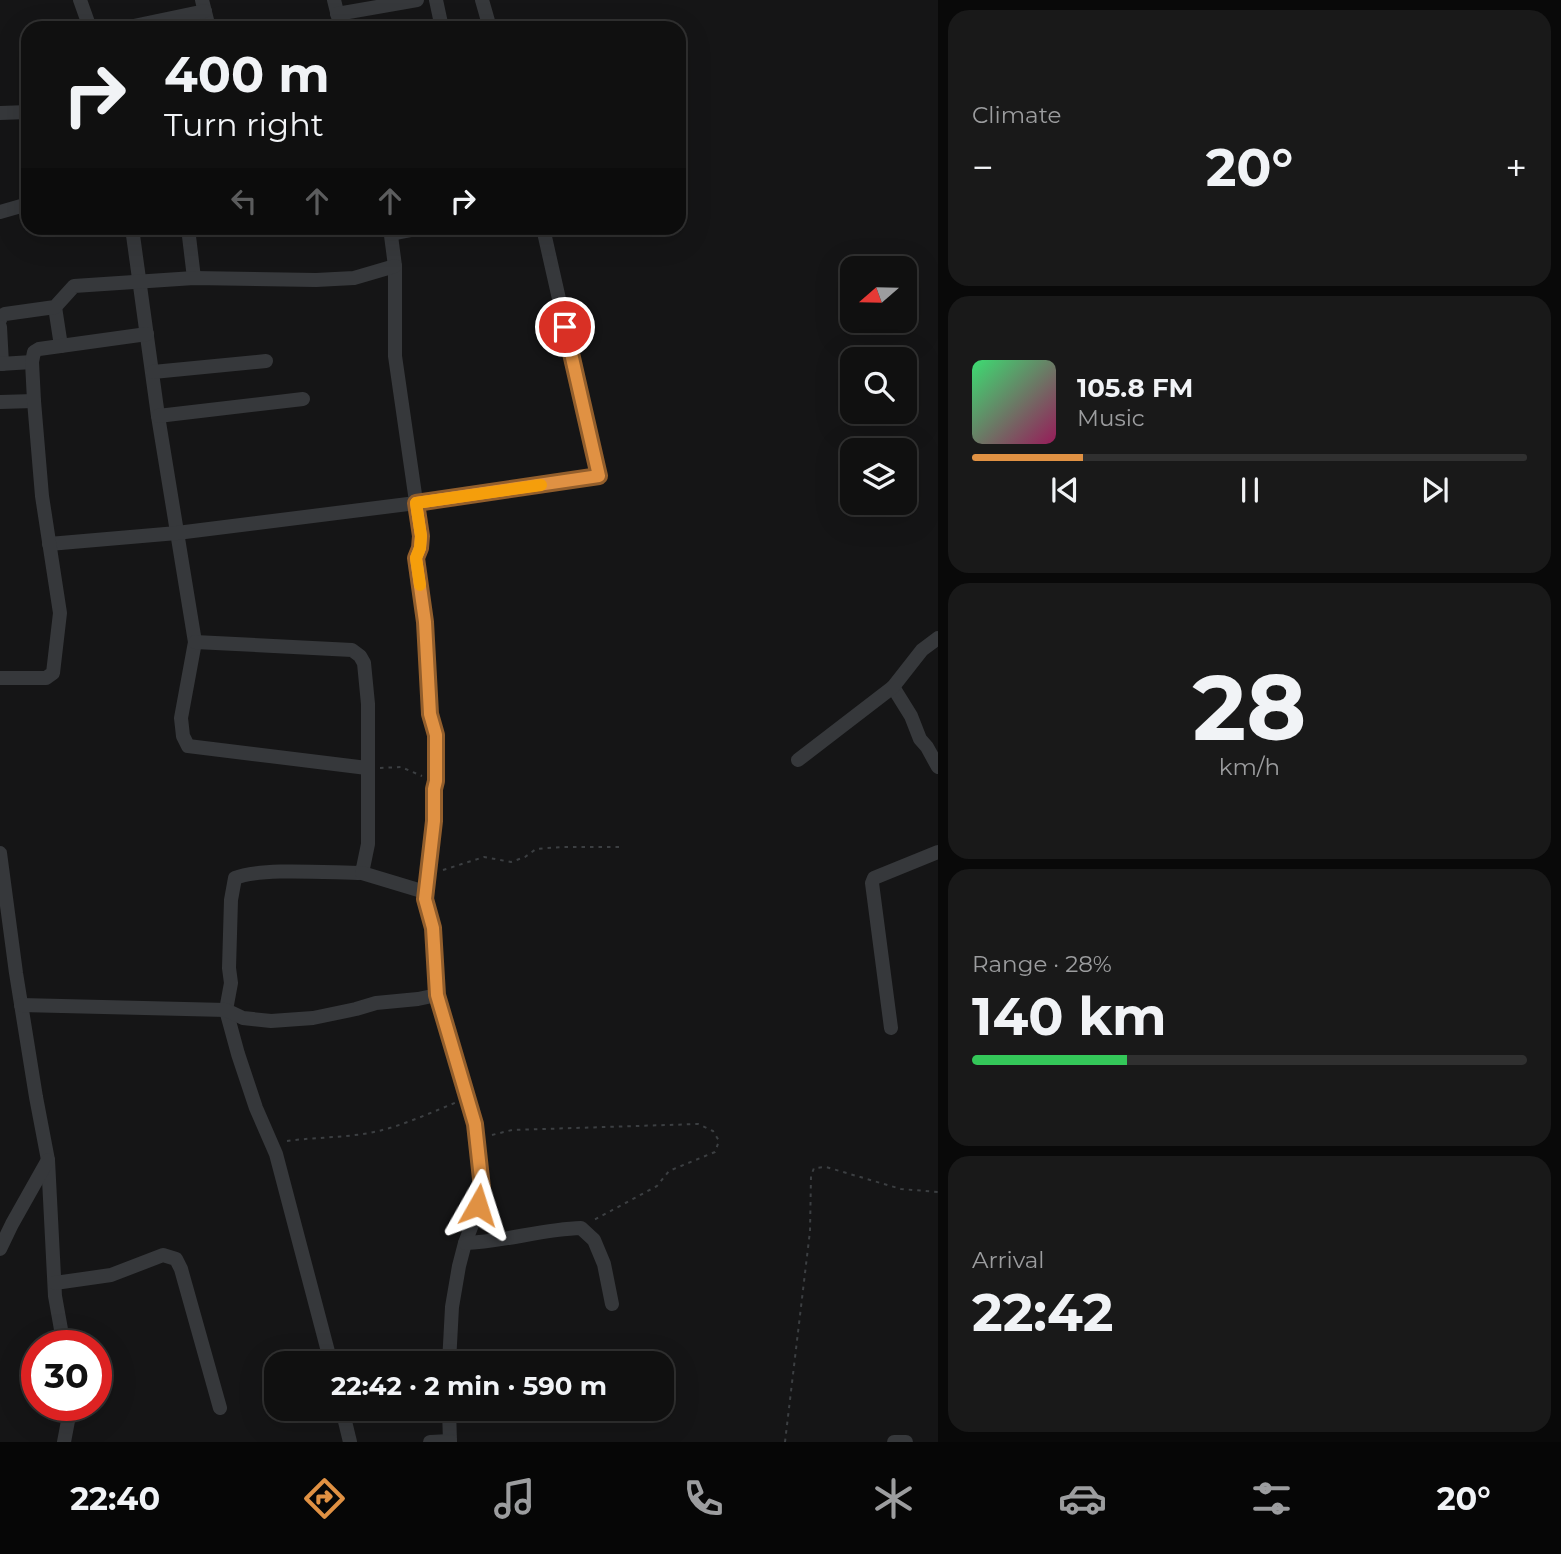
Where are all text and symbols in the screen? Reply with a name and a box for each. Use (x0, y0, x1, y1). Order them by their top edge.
text: 400 m (164, 45, 330, 104)
icon: right (49, 49, 140, 140)
text: Climate (972, 101, 1061, 129)
text: Turn right (164, 105, 324, 144)
text: 20° (1206, 136, 1293, 199)
text: − (972, 144, 994, 191)
text: + (1505, 144, 1527, 191)
icon: left (225, 182, 263, 220)
icon: ahead (298, 182, 336, 220)
icon: ahead (371, 182, 409, 220)
icon: right (444, 182, 482, 220)
north arrow (840, 256, 917, 332)
map controls (840, 256, 917, 515)
pin (535, 297, 595, 357)
icon: arrive (546, 308, 584, 346)
button: search (840, 347, 917, 424)
text: 105.8 FM (1077, 372, 1193, 404)
text: Music (1077, 404, 1145, 432)
button: layers (840, 438, 917, 515)
icon: previous (1046, 471, 1084, 509)
icon: pause (1231, 471, 1269, 509)
icon: next (1416, 471, 1454, 509)
text: 28 (1193, 652, 1306, 763)
text: km/h (1219, 753, 1280, 781)
text: Range · 28% (972, 950, 1112, 978)
text: 140 km (972, 985, 1167, 1048)
position arrow (441, 1168, 515, 1242)
text: Arrival (972, 1246, 1045, 1274)
text: 22:42 (972, 1281, 1114, 1344)
speed limit sign: 30 (21, 1330, 112, 1421)
text: 22:42 · 2 min · 590 m (331, 1370, 607, 1402)
icon: directions (300, 1474, 349, 1523)
icon: music (490, 1474, 539, 1523)
icon: phone (679, 1474, 728, 1523)
icon: climate (869, 1474, 918, 1523)
icon: car (1058, 1474, 1107, 1523)
icon: filters (1247, 1474, 1296, 1523)
text: 22:40 (70, 1479, 160, 1518)
text: 20° (1437, 1479, 1491, 1518)

